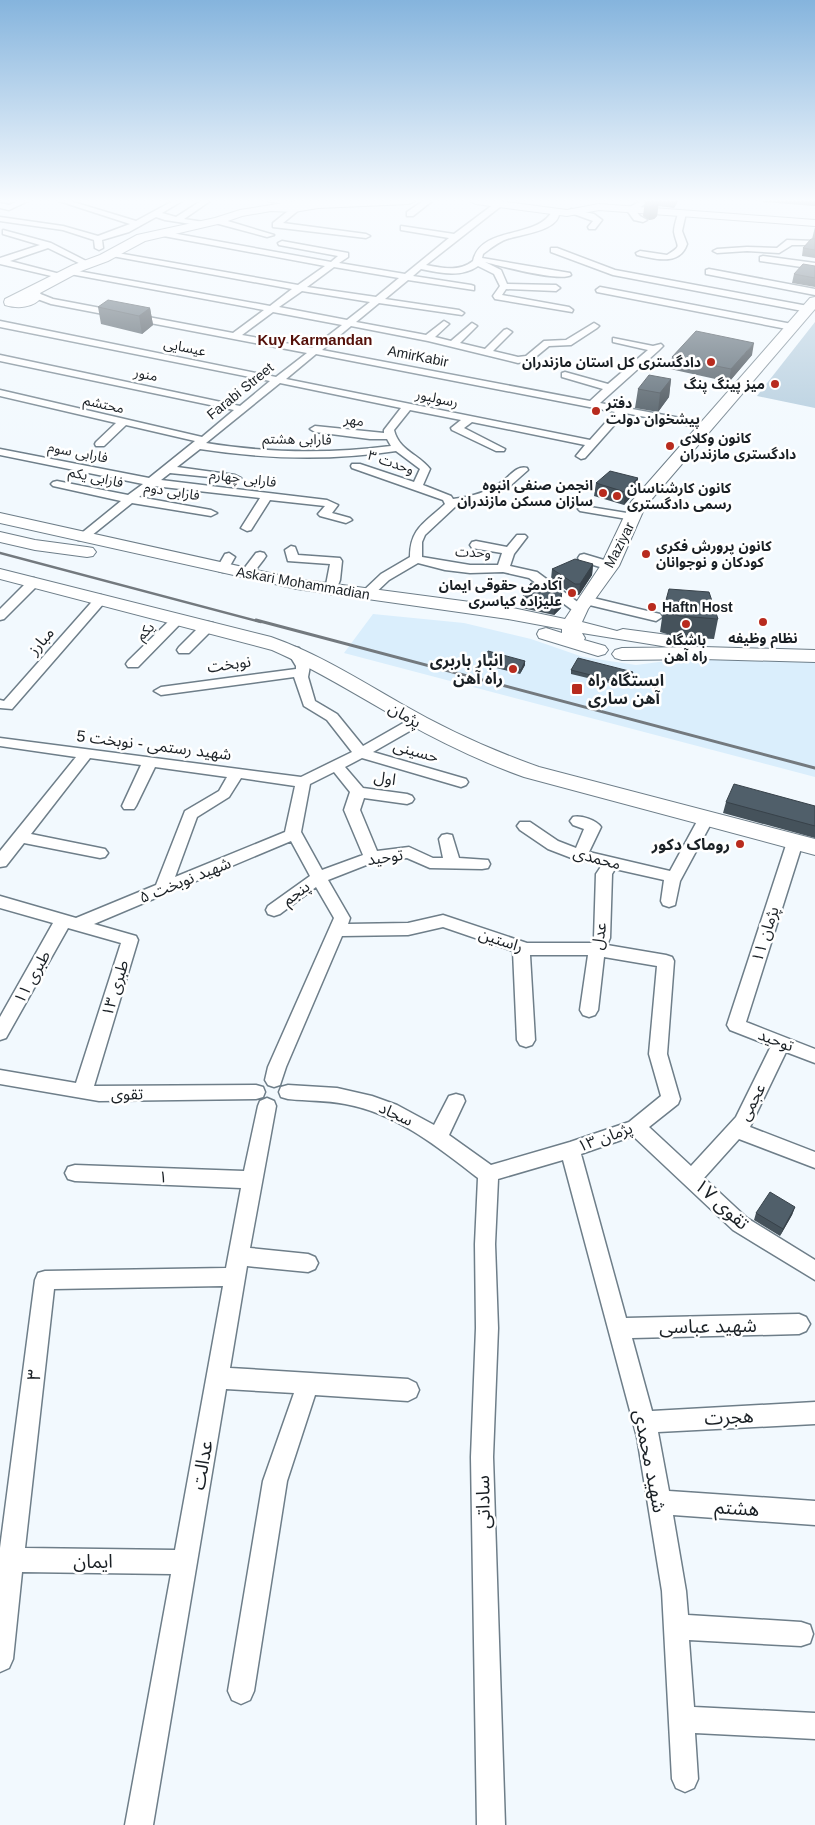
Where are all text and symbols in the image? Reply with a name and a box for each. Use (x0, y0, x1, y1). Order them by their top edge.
district label: Kuy Karmandan (257, 331, 373, 348)
street label: عیسایی (162, 335, 208, 360)
street label: AmirKabir (386, 342, 450, 370)
place label: دادگستری کل استان مازندران (522, 354, 701, 371)
marker: دادگستری کل استان مازندران (705, 356, 717, 368)
street label: Farabi Street (204, 359, 277, 423)
street label: منور (131, 363, 159, 385)
place label: میز پینگ پنگ (684, 376, 765, 394)
marker: میز پینگ پنگ (769, 378, 781, 390)
street label: رسولپور (413, 386, 460, 412)
street label: محتشم (81, 392, 126, 419)
place label: دفتر پیشخوان دولت (605, 395, 700, 429)
marker: دفتر پیشخوان دولت (590, 405, 602, 417)
street label: مهر (342, 411, 365, 430)
street label: فارابی هشتم (262, 430, 332, 451)
place label: کانون وکلای دادگستری مازندران (680, 430, 796, 463)
street label: فارابی سوم (46, 438, 109, 469)
marker: کانون وکلای دادگستری مازندران (664, 440, 676, 452)
street label: وحدت ۳ (365, 447, 416, 478)
street label: فارابی یکم (67, 463, 125, 494)
street label: فارابی چهارم (208, 466, 277, 493)
place label: انجمن صنفی انبوه سازان مسکن مازندران (457, 477, 593, 510)
street label: فارابی دوم (143, 479, 201, 506)
place label: کانون کارشناسان رسمی دادگستری (627, 480, 732, 513)
marker: انجمن صنفی انبوه سازان مسکن مازندران (597, 487, 609, 499)
marker: کانون کارشناسان رسمی دادگستری (611, 490, 623, 502)
street label: Maziyar (601, 519, 637, 570)
place label: کانون پرورش فکری کودکان و نوجوانان (656, 538, 772, 570)
street label: وحدت (455, 543, 491, 562)
marker: کانون پرورش فکری کودکان و نوجوانان (640, 548, 652, 560)
street label: Askari Mohammadian (235, 563, 371, 603)
place label: آکادمی حقوقی ایمان علیزاده کیاسری (439, 577, 562, 610)
marker: آکادمی حقوقی ایمان علیزاده کیاسری (566, 587, 578, 599)
place label: Haftn Host (662, 599, 733, 615)
marker: Haftn Host (646, 601, 658, 613)
marker: نظام وظیفه (757, 616, 769, 628)
marker: باشگاه راه آهن (680, 618, 692, 630)
street label: یکم (133, 619, 160, 646)
street label: مبارز (24, 624, 58, 659)
place label: نظام وظیفه (728, 630, 798, 649)
place label: باشگاه راه آهن (664, 632, 708, 665)
place label: انبار باربری راه آهن (430, 652, 503, 688)
street label: نوبخت (206, 653, 252, 676)
marker: انبار باربری راه آهن (507, 663, 519, 675)
place label: ایستگاه راه آهن ساری (588, 672, 664, 708)
marker: ایستگاه راه آهن ساری (570, 682, 584, 696)
street label: پژمان (385, 699, 424, 733)
street label: شهید رستمی - نوبخت 5 (75, 727, 232, 764)
street label: حسینی (391, 736, 441, 767)
street label: اول (372, 768, 397, 790)
place label: روماک دکور (651, 836, 730, 854)
marker: روماک دکور (734, 838, 746, 850)
street label: محمدی (571, 844, 623, 873)
street label: توحید (366, 846, 405, 869)
street label: شهید نوبخت ۵ (137, 854, 234, 907)
street label: پنجم (279, 877, 315, 912)
street label: پژمان ۱۱ (748, 904, 784, 965)
street label: عدل (588, 921, 612, 951)
street label: راستین (476, 925, 525, 956)
street label: طبری ۱۱ (11, 948, 54, 1007)
street label: طبری ۱۳ (98, 958, 133, 1018)
street label: توحید (756, 1026, 796, 1055)
street label: عجمی (735, 1081, 770, 1124)
street label: تقوی (111, 1085, 144, 1104)
street label: سجاد (377, 1099, 415, 1129)
street label: پژمان ۱۳ (575, 1119, 636, 1157)
street label: ۱ (158, 1168, 168, 1186)
street label: تقوی ۱۷ (690, 1174, 753, 1234)
street label: شهید عباسی (659, 1315, 757, 1338)
street label: ۳ (23, 1368, 45, 1382)
street label: هجرت (704, 1405, 754, 1430)
street label: شهید محمدی (630, 1408, 670, 1514)
street label: عدالت (187, 1439, 217, 1491)
street label: ساداتی (472, 1475, 495, 1529)
street label: هشتم (714, 1496, 760, 1524)
street label: ایمان (73, 1551, 113, 1572)

